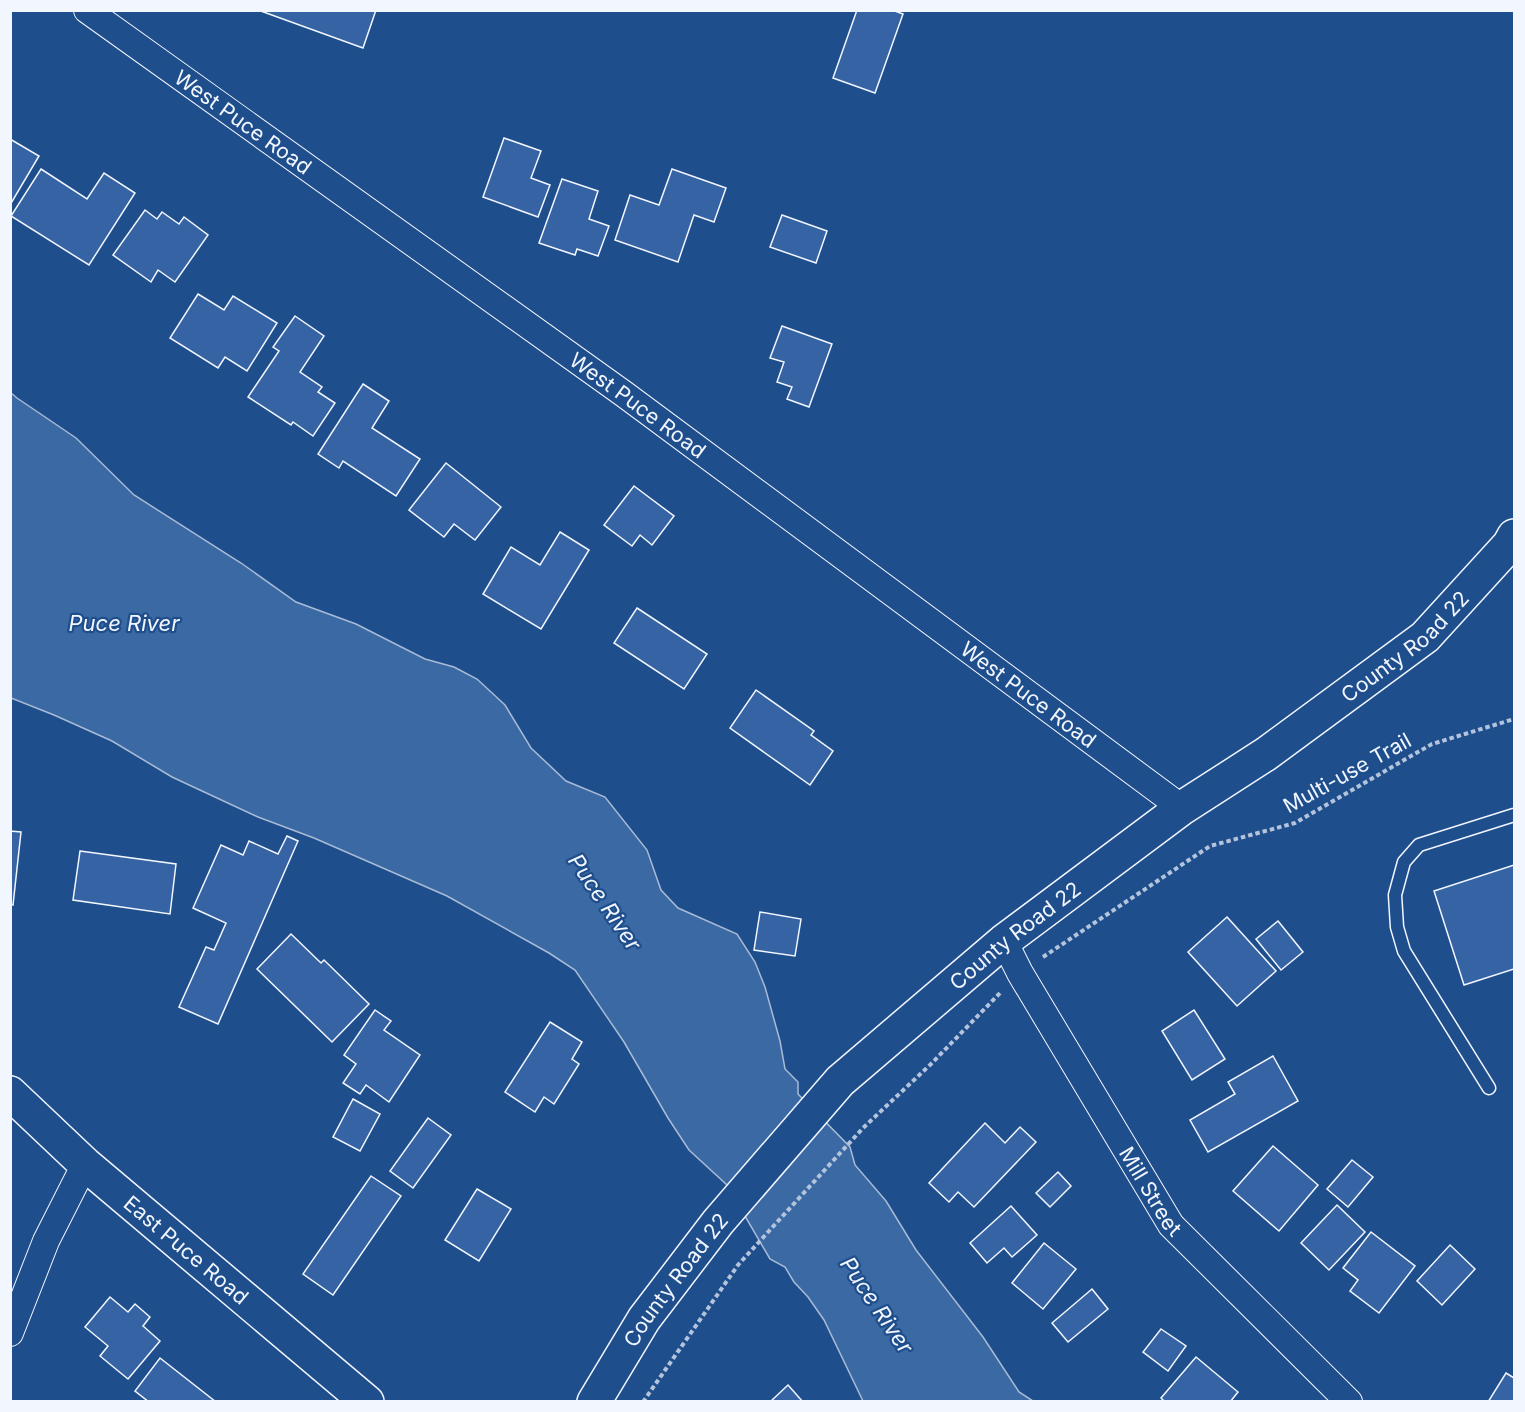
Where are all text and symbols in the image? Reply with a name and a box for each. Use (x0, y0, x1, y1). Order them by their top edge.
street label: West Puce Road (170, 64, 317, 179)
street label: West Puce Road (565, 347, 711, 463)
street label: County Road 22 (1336, 585, 1474, 707)
water label: Puce River (69, 610, 180, 636)
street label: West Puce Road (956, 636, 1101, 753)
street label: Multi-use Trail (1279, 728, 1415, 818)
water label: Puce River (563, 849, 647, 956)
street label: County Road 22 (944, 876, 1085, 995)
street label: Mill Street (1114, 1142, 1187, 1241)
street label: East Puce Road (119, 1190, 254, 1309)
street label: County Road 22 (618, 1208, 733, 1351)
water label: Puce River (835, 1252, 919, 1359)

